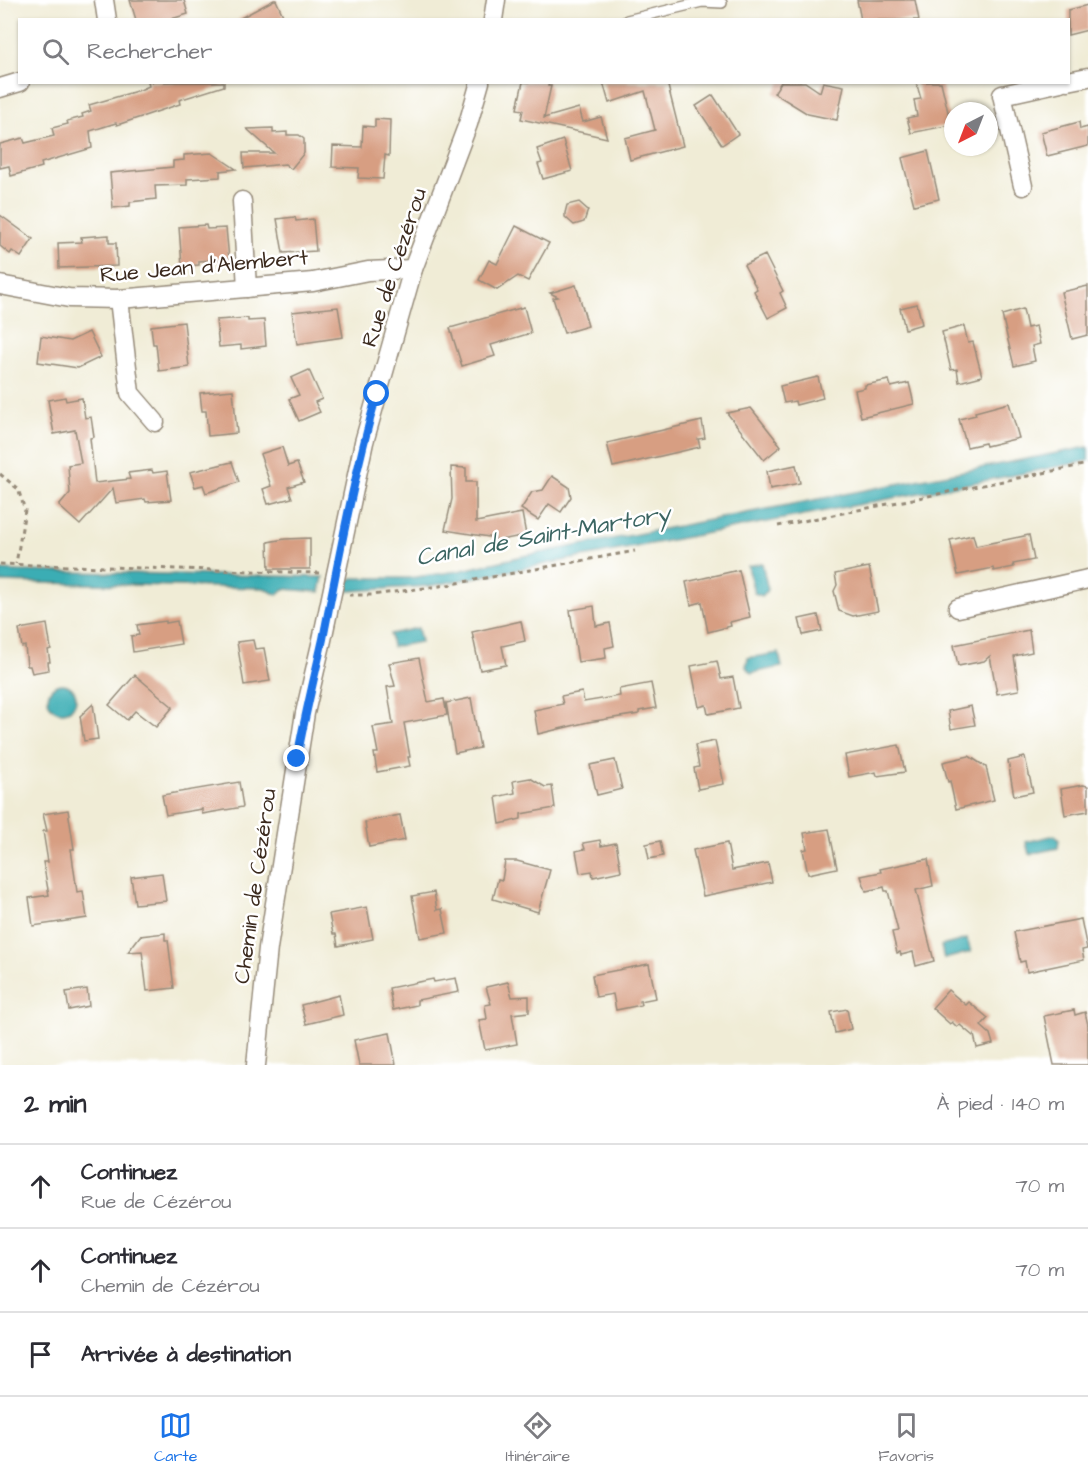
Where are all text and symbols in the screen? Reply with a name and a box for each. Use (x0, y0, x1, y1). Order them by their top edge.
search box (18, 18, 1070, 84)
icon: search (39, 35, 72, 68)
text: Rechercher (87, 36, 212, 67)
north arrow (944, 102, 998, 156)
street label: Rue de Cézérou (354, 184, 435, 351)
street label: Rue Jean d'Alembert (99, 242, 310, 291)
route start (363, 380, 389, 406)
water label: Canal de Saint-Martory (414, 496, 675, 575)
route end (283, 745, 309, 771)
street label: Chemin de Cézérou (226, 787, 285, 986)
text: 2 min (24, 1086, 86, 1122)
text: À pied · 140 m (937, 1090, 1064, 1118)
text: Continuez (81, 1157, 177, 1188)
icon: ahead (24, 1170, 57, 1203)
text: 70 m (1016, 1172, 1064, 1200)
text: Rue de Cézérou (81, 1188, 231, 1216)
text: Continuez (81, 1241, 177, 1272)
icon: ahead (24, 1254, 57, 1287)
text: 70 m (1016, 1256, 1064, 1284)
text: Chemin de Cézérou (81, 1272, 260, 1300)
icon: arrive (24, 1338, 57, 1371)
text: Arrivée à destination (81, 1339, 291, 1370)
tab: Carte (154, 1409, 197, 1467)
tab: Itinéraire (505, 1409, 570, 1467)
tab: Favoris (878, 1409, 934, 1467)

